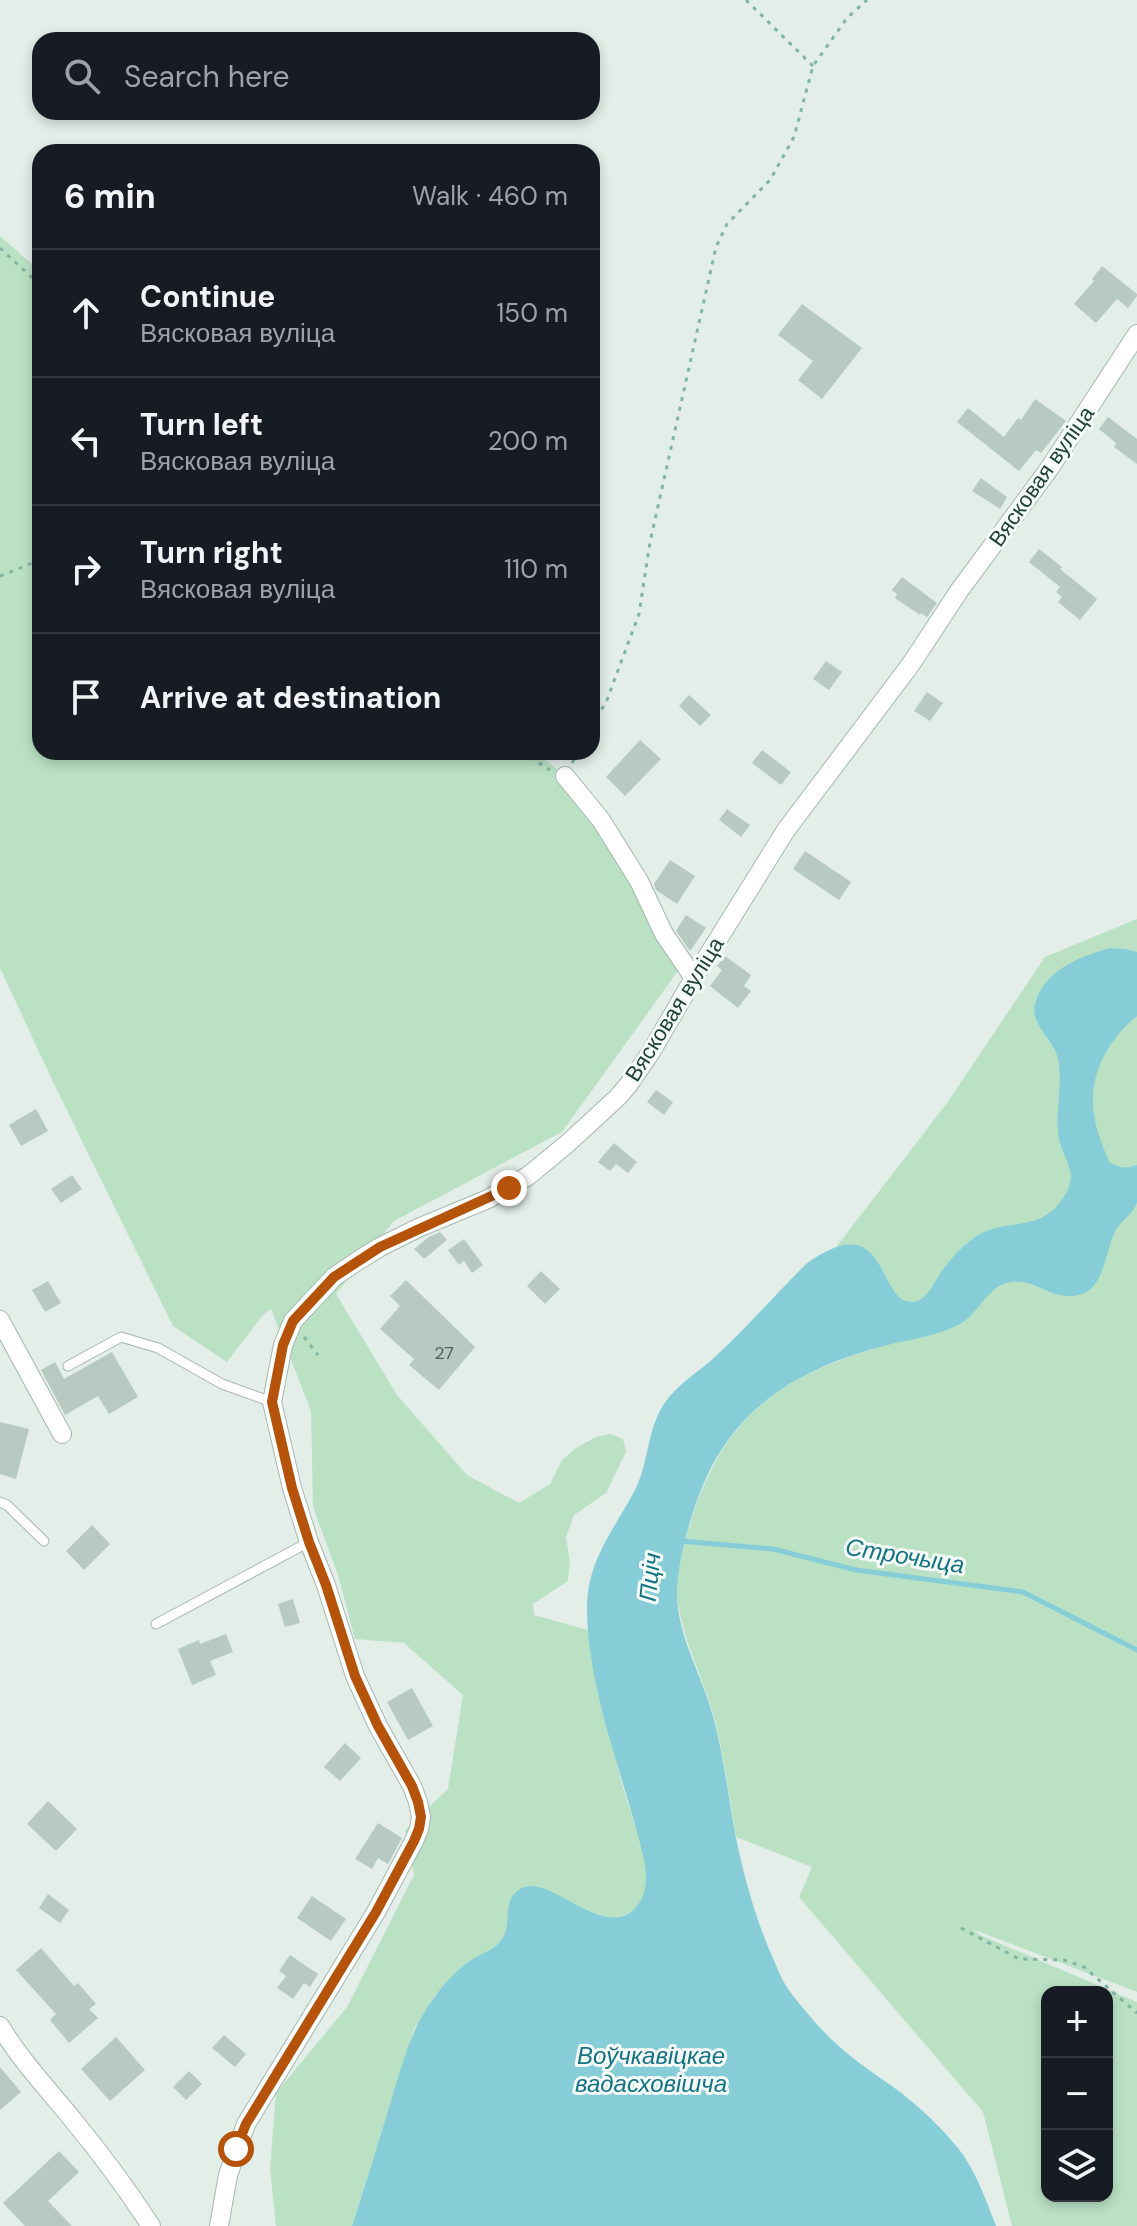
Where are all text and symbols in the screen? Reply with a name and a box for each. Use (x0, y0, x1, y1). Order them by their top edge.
search box (32, 32, 600, 120)
icon: search (60, 54, 104, 98)
text: Search here (124, 57, 290, 96)
text: 6 min (64, 174, 156, 219)
text: Walk · 460 m (412, 179, 568, 213)
text: Continue (140, 277, 275, 316)
icon: ahead (64, 291, 108, 335)
text: 150 m (496, 296, 568, 330)
text: Вясковая вуліца (140, 316, 335, 350)
street label: Вясковая вуліца (982, 400, 1101, 552)
text: Turn left (140, 405, 263, 444)
icon: left (64, 419, 108, 463)
text: 200 m (488, 424, 568, 458)
text: Вясковая вуліца (140, 444, 335, 478)
text: Turn right (140, 533, 283, 572)
icon: right (64, 547, 108, 591)
text: 110 m (504, 552, 568, 586)
text: Вясковая вуліца (140, 572, 335, 606)
icon: arrive (64, 675, 108, 719)
text: Arrive at destination (140, 678, 441, 717)
street label: Вясковая вуліца (618, 931, 731, 1087)
route end (491, 1170, 527, 1206)
house number: 27 (434, 1341, 454, 1365)
water label: Строчыца (843, 1531, 967, 1580)
water label: Пціч (632, 1551, 667, 1603)
map controls (1041, 1986, 1113, 2202)
button: + (1041, 1986, 1113, 2058)
water label: Воўчкавіцкае вадасховішча (575, 2040, 727, 2099)
button: − (1041, 2058, 1113, 2130)
button: layers (1041, 2130, 1113, 2202)
route start (218, 2131, 254, 2167)

